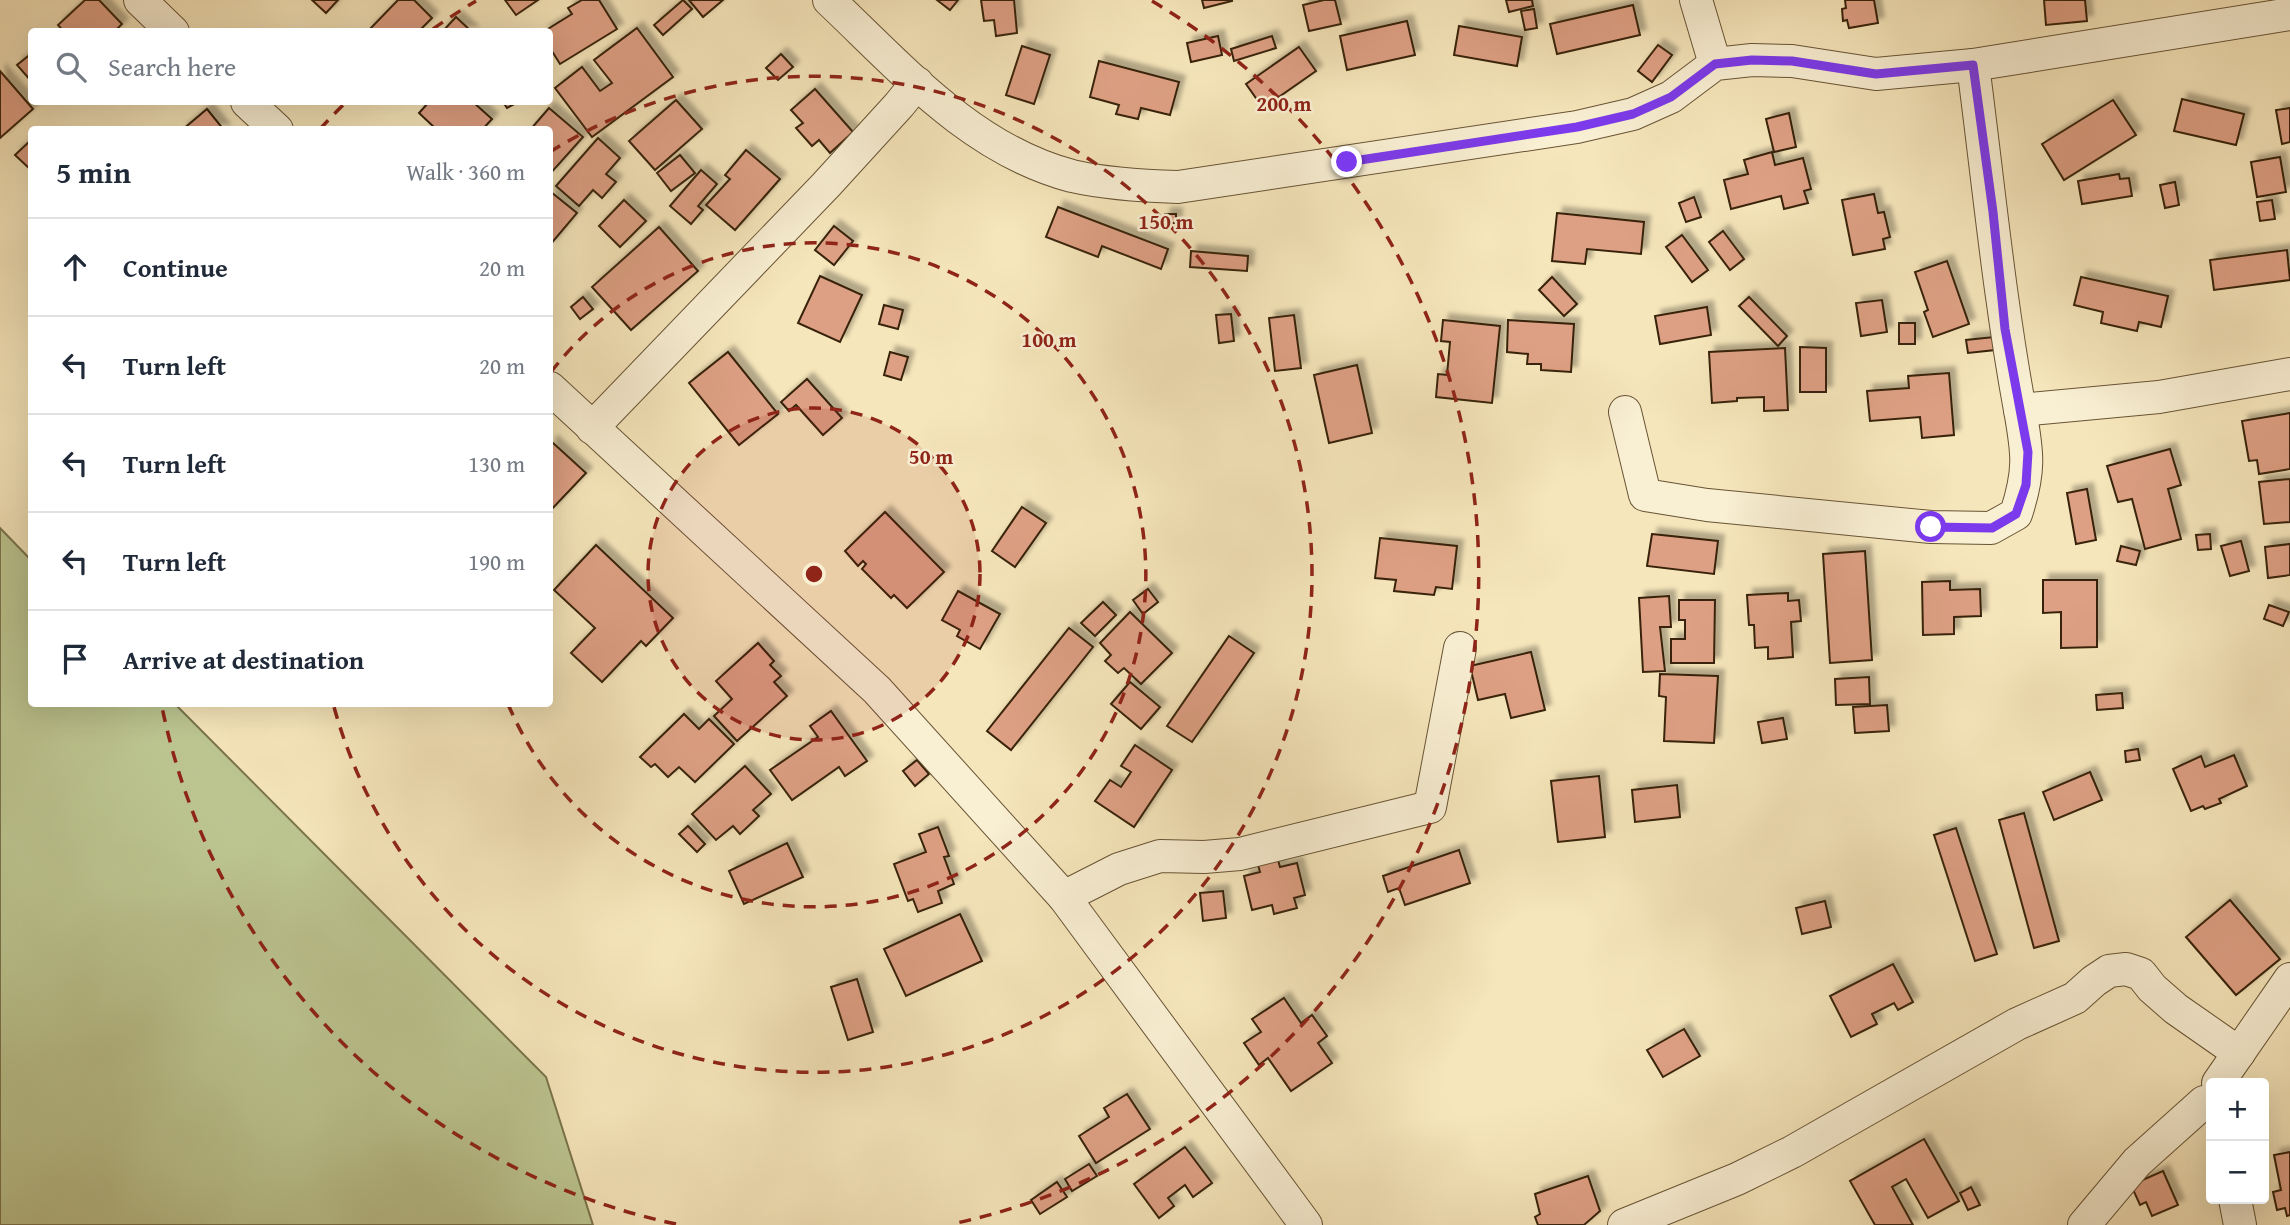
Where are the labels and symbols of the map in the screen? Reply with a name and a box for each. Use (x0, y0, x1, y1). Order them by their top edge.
text: 200 m (1256, 88, 1312, 119)
route end (1331, 146, 1362, 177)
text: 150 m (1138, 206, 1194, 237)
text: 100 m (1021, 324, 1077, 355)
text: 50 m (909, 441, 953, 472)
route start (1915, 511, 1946, 542)
centre of rings (802, 562, 826, 586)

